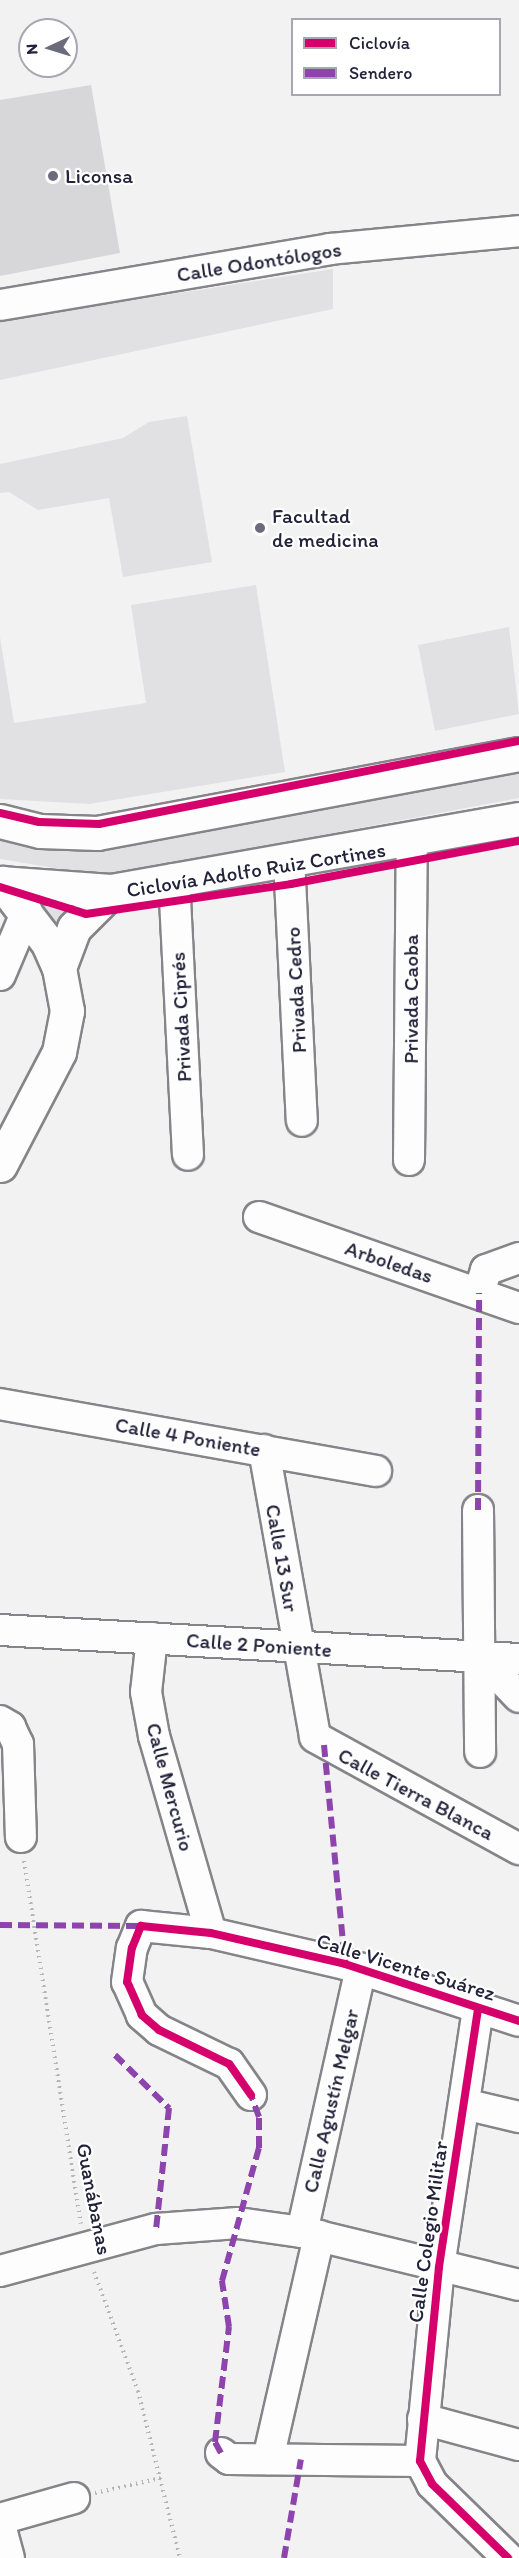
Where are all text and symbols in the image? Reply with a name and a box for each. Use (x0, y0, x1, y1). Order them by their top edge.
north arrow (18, 18, 78, 78)
legend (291, 18, 501, 96)
text: Ciclovía (349, 32, 410, 54)
text: N (22, 43, 41, 55)
text: Sendero (349, 62, 412, 84)
place label: Liconsa (65, 163, 133, 189)
marker: Liconsa (46, 169, 60, 183)
street label: Calle Odontólogos (175, 237, 343, 287)
place label: Facultad de medicina (272, 503, 381, 553)
marker: Facultad de medicina (253, 521, 267, 535)
street label: Ciclovía Adolfo Ruiz Cortines (124, 837, 388, 903)
street label: Privada Cedro (280, 926, 312, 1054)
street label: Privada Caoba (398, 934, 424, 1064)
street label: Privada Ciprés (165, 951, 197, 1083)
street label: Arboledas (342, 1235, 436, 1289)
street label: Calle 4 Poniente (113, 1412, 263, 1462)
street label: Calle 13 Sur (260, 1502, 304, 1614)
street label: Calle 2 Poniente (186, 1627, 332, 1663)
street label: Calle Mercurio (141, 1720, 199, 1854)
street label: Calle Tierra Blanca (334, 1743, 498, 1845)
street label: Calle Vicente Suárez (314, 1928, 498, 2006)
street label: Calle Agustín Melgar (298, 2007, 364, 2195)
street label: Calle Colegio Militar (403, 2140, 453, 2324)
street label: Guanábanas (71, 2141, 117, 2257)

